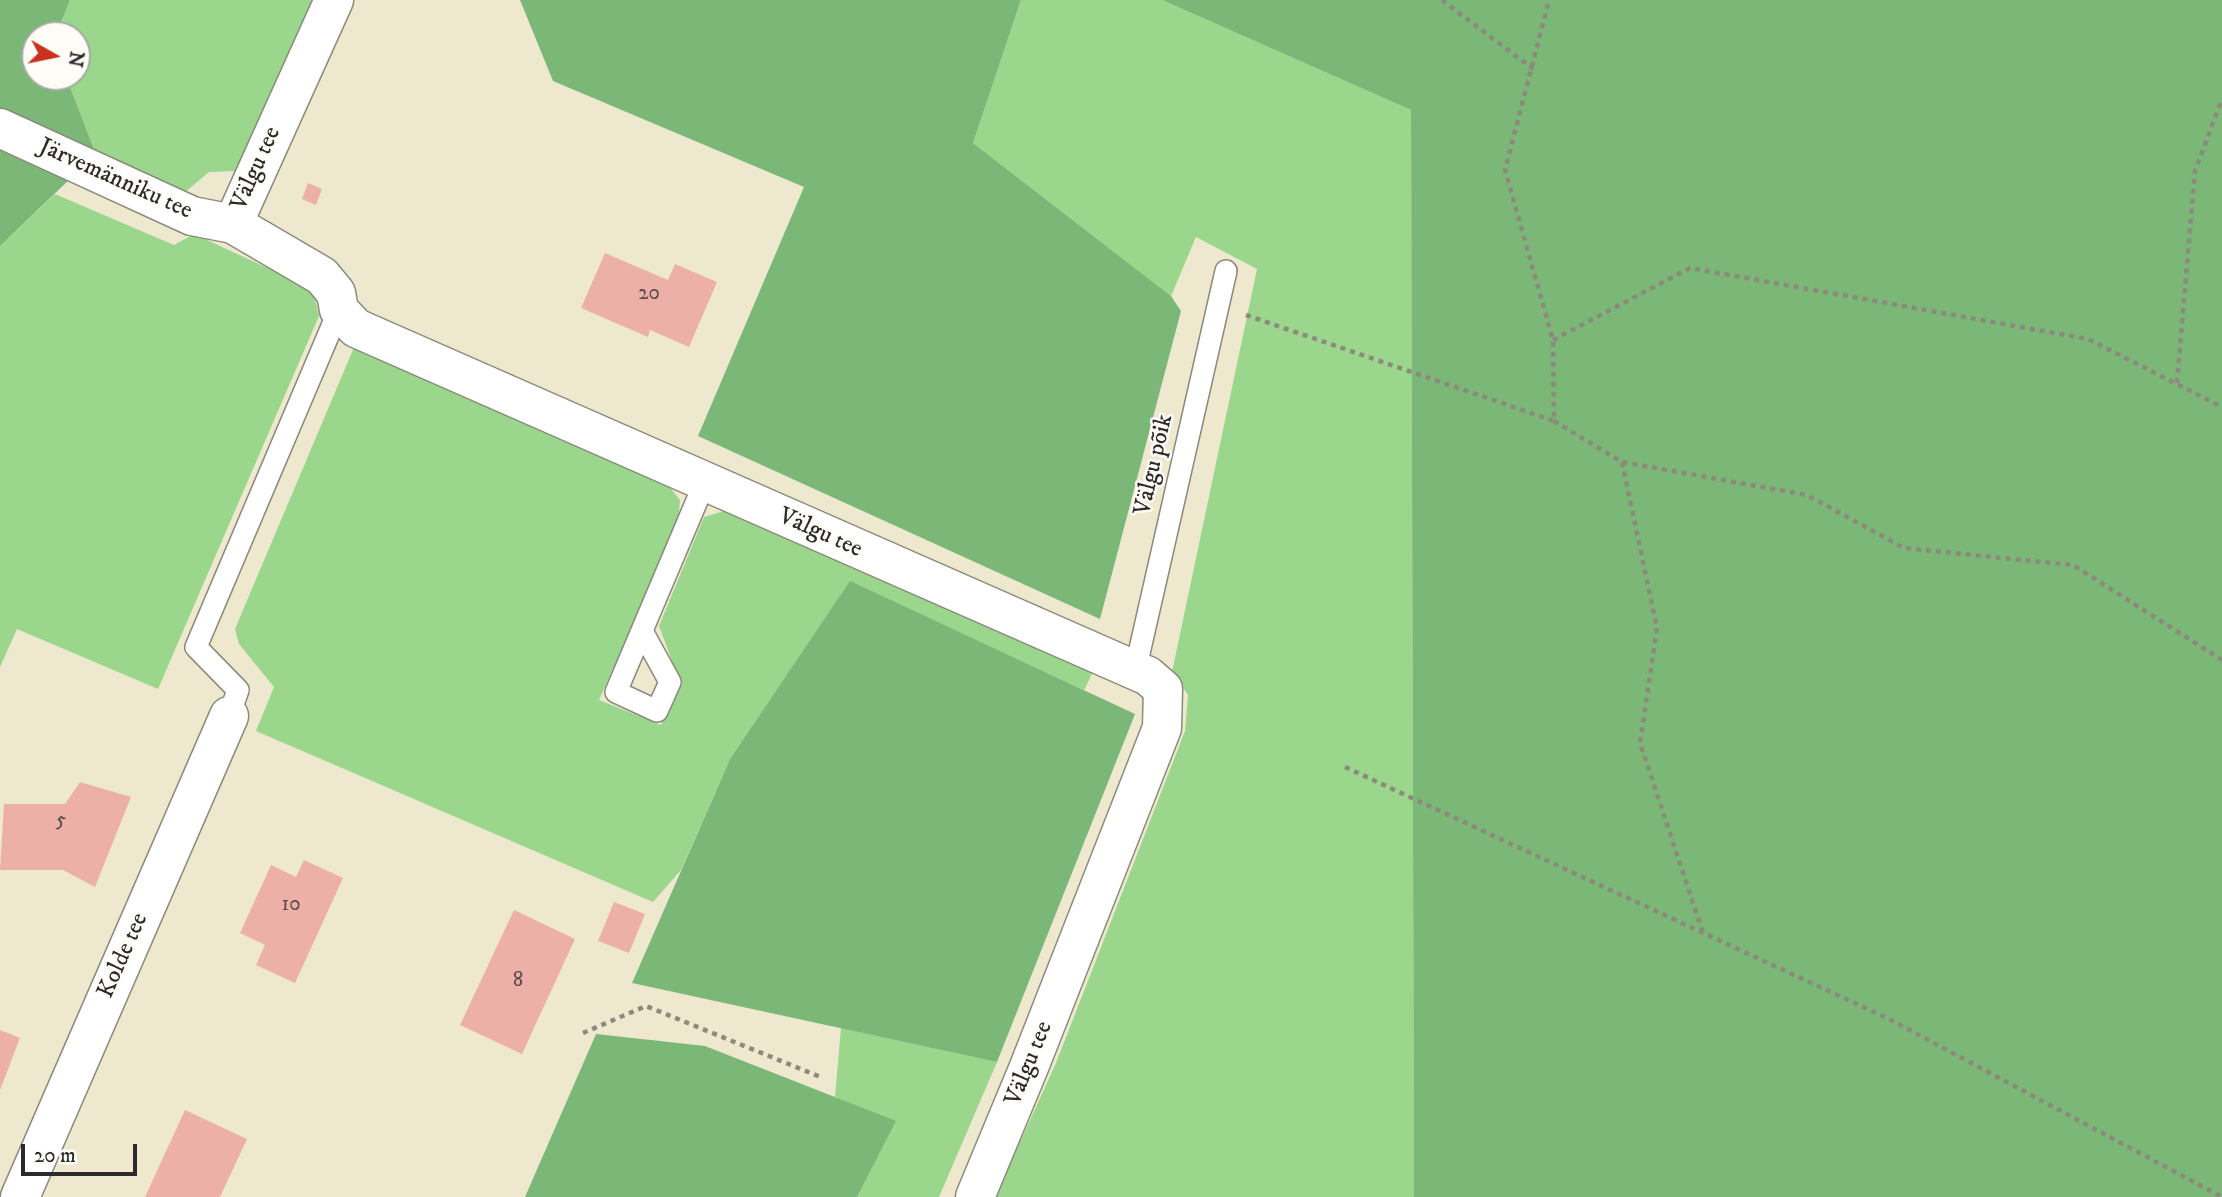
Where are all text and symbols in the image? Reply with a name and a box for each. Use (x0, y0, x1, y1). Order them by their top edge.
north arrow (21, 21, 91, 91)
text: N (63, 50, 88, 69)
street label: Välgu tee (226, 123, 288, 215)
street label: Järvemänniku tee (34, 133, 196, 227)
house number: 20 (638, 282, 660, 308)
street label: Välgu põik (1129, 412, 1181, 518)
street label: Välgu tee (774, 503, 866, 565)
house number: 5 (56, 809, 66, 835)
house number: 10 (282, 893, 300, 919)
street label: Kolde tee (93, 909, 155, 1003)
house number: 8 (513, 969, 523, 995)
street label: Välgu tee (1000, 1018, 1060, 1110)
scale bar (24, 1130, 140, 1174)
text: 20 m (34, 1143, 76, 1169)

